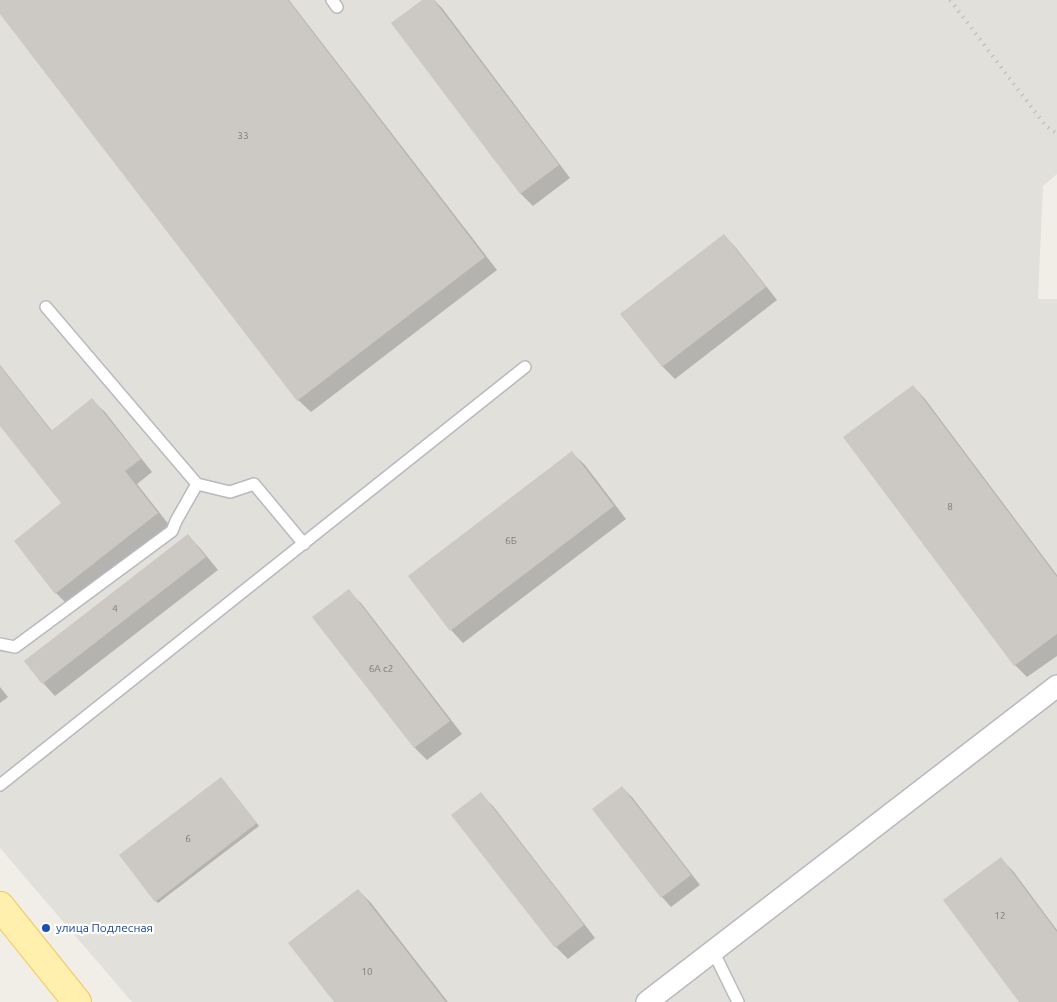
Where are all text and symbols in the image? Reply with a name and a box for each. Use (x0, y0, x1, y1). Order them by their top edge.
house number: 33 (237, 130, 249, 142)
house number: 8 (947, 501, 953, 513)
house number: 6Б (505, 535, 517, 547)
house number: 4 (112, 603, 118, 615)
house number: 6А с2 (369, 663, 393, 675)
house number: 6 (185, 833, 191, 845)
house number: 12 (994, 910, 1006, 922)
place label: улица Подлесная (56, 921, 153, 935)
marker: улица Подлесная (40, 922, 52, 934)
house number: 10 (361, 966, 373, 978)

